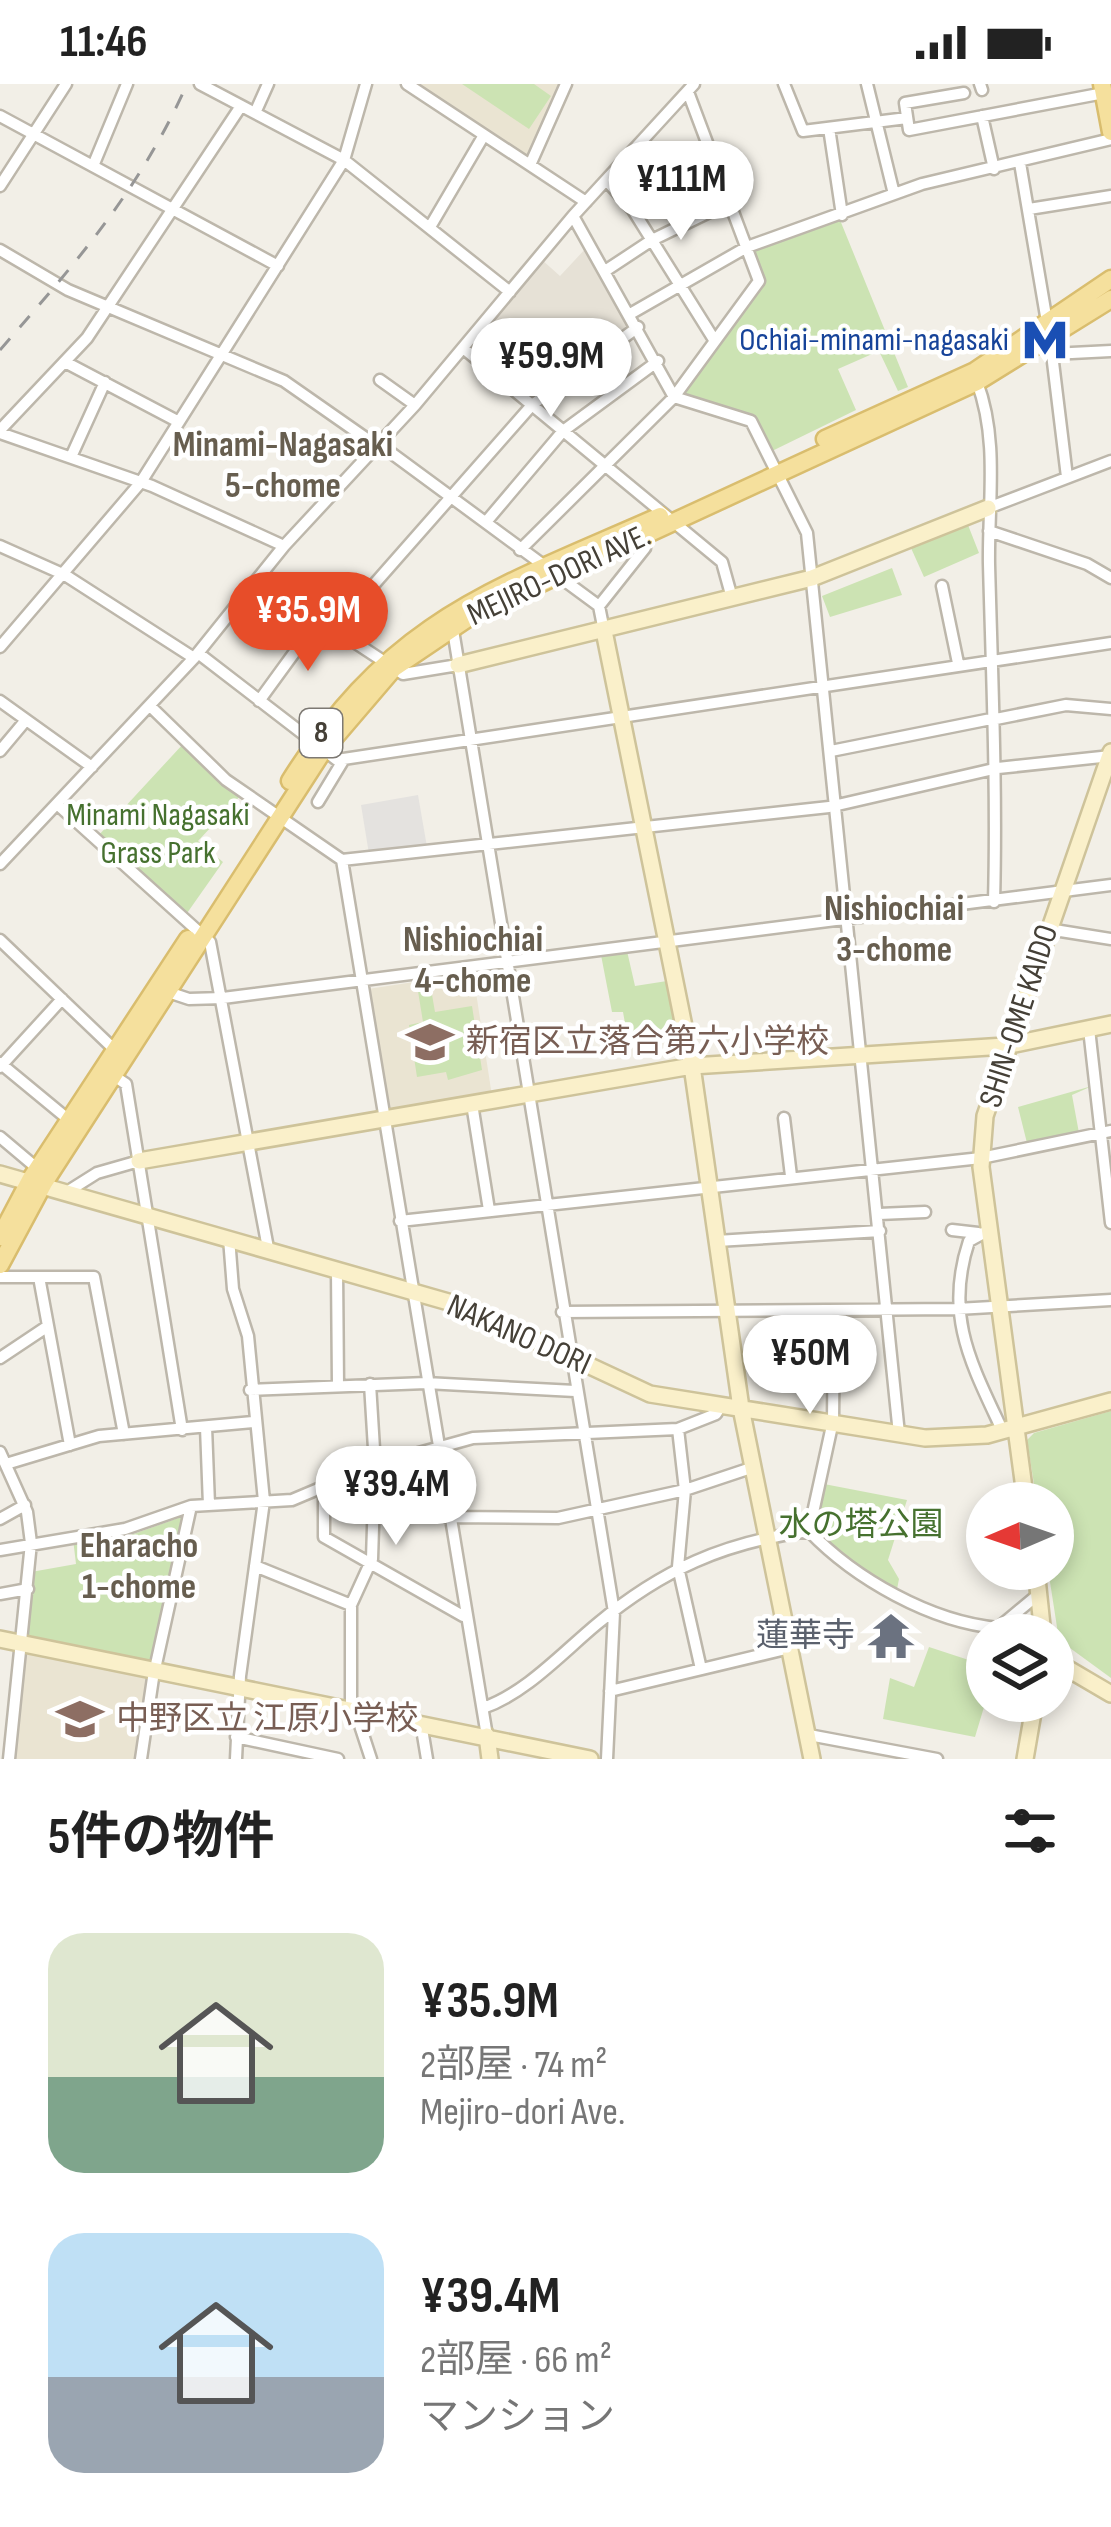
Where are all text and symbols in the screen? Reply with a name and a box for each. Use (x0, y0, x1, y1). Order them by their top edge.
text: 11:46 (60, 15, 147, 70)
pin: ¥111M (597, 141, 765, 243)
text: ¥111M (636, 156, 726, 203)
metro station icon: Ochiai-minami-nagasaki (1020, 315, 1070, 365)
pin: ¥59.9M (453, 318, 649, 420)
place label: Ochiai-minami-nagasaki (739, 320, 1009, 360)
text: ¥59.9M (498, 333, 604, 380)
district label: Minami-Nagasaki 5-chome (173, 424, 393, 508)
street label: MEJIRO-DORI AVE. (461, 515, 657, 635)
pin: ¥35.9M (210, 572, 406, 674)
text: ¥35.9M (255, 587, 361, 634)
road number: 8 (300, 709, 342, 757)
park label: Minami Nagasaki Grass Park (66, 795, 250, 873)
district label: Nishiochiai 3-chome (824, 888, 964, 972)
district label: Nishiochiai 4-chome (403, 919, 543, 1003)
street label: SHIN-OME KAIDO (971, 920, 1067, 1112)
school or university icon: 新宿区立落合第六小学校 (405, 1017, 455, 1067)
place label: 新宿区立落合第六小学校 (466, 1022, 829, 1062)
street label: NAKANO DORI (441, 1286, 597, 1384)
pin: ¥50M (739, 1315, 881, 1417)
text: ¥50M (770, 1330, 850, 1377)
pin: ¥39.4M (298, 1446, 494, 1548)
text: ¥39.4M (342, 1461, 450, 1508)
north arrow (966, 1482, 1074, 1590)
map controls (966, 1482, 1074, 1722)
park label: 水の塔公園 (779, 1505, 944, 1545)
district label: Eharacho 1-chome (80, 1525, 198, 1609)
temple icon: 蓮華寺 (866, 1611, 916, 1661)
button: layers (966, 1614, 1074, 1722)
place label: 蓮華寺 (756, 1616, 855, 1656)
school or university icon: 中野区立 江原小学校 (55, 1694, 105, 1744)
place label: 中野区立 江原小学校 (116, 1699, 418, 1739)
icon: filters (997, 1798, 1063, 1864)
text: 5件の物件 (48, 1807, 274, 1868)
text: ¥35.9M (420, 1971, 559, 2032)
icon: home (144, 1981, 288, 2125)
text: 2部屋 · 74 m² (420, 2042, 607, 2089)
text: Mejiro-dori Ave. (420, 2089, 625, 2136)
text: ¥39.4M (420, 2266, 560, 2327)
icon: home (144, 2281, 288, 2425)
text: 2部屋 · 66 m² (420, 2337, 612, 2384)
text: マンション (420, 2394, 615, 2441)

